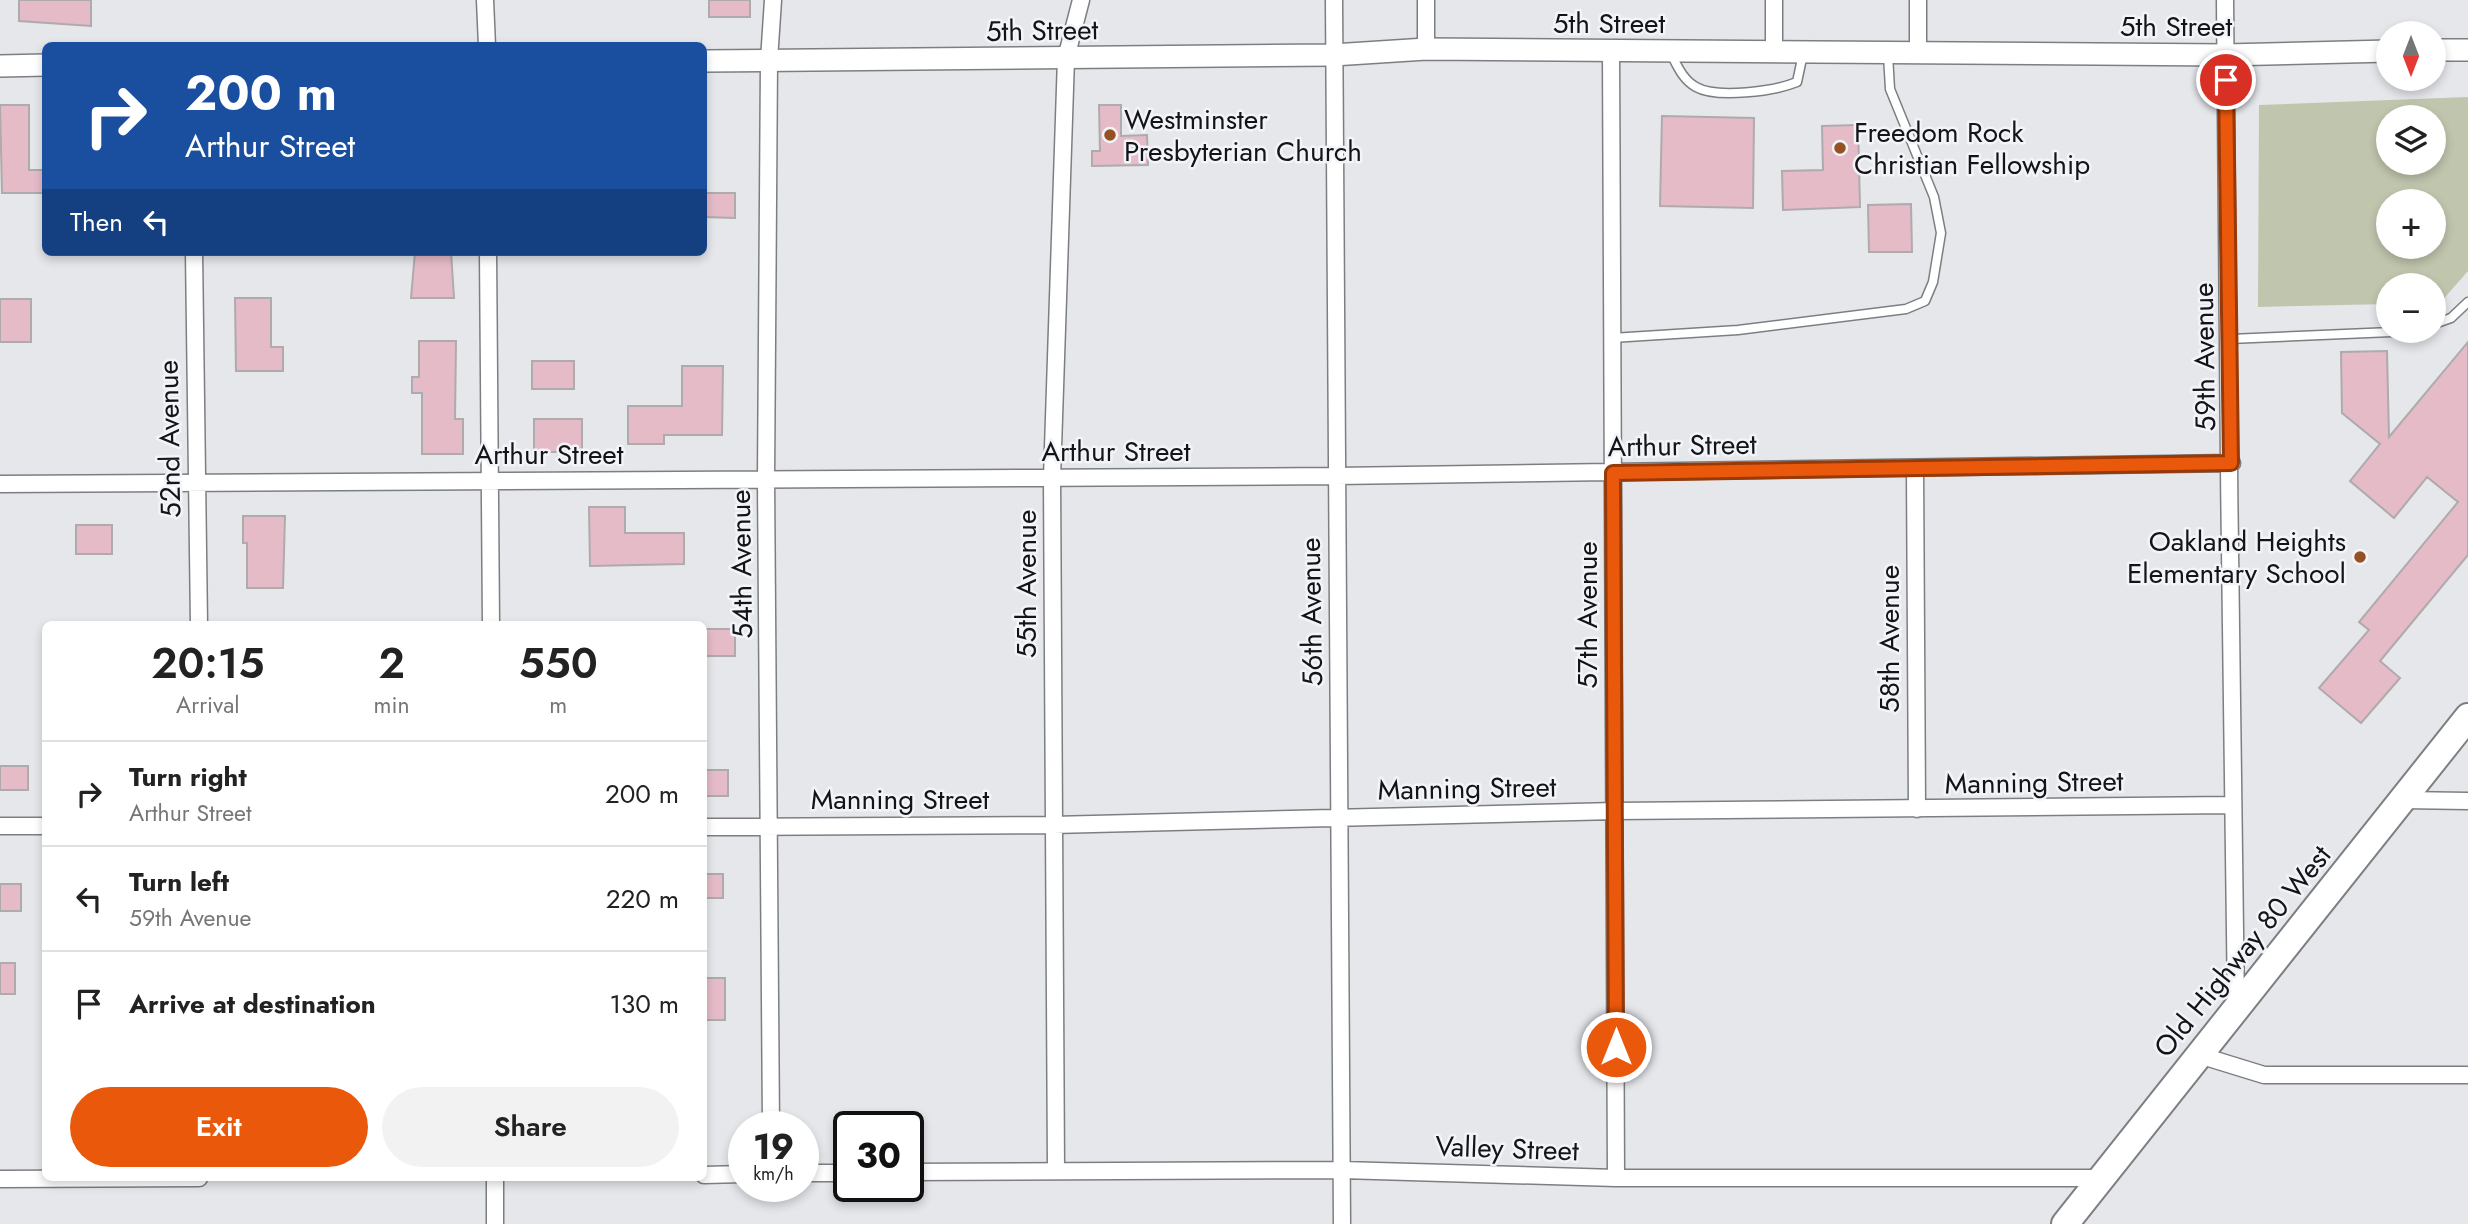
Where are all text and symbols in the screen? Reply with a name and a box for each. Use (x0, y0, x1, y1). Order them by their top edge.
street label: 5th Street (1553, 3, 1665, 44)
street label: 5th Street (2120, 6, 2232, 47)
street label: 5th Street (985, 9, 1099, 52)
north arrow (2376, 21, 2446, 91)
map controls (2376, 21, 2446, 343)
pin (2196, 50, 2256, 110)
text: 200 m (185, 58, 337, 128)
icon: arrive (2207, 61, 2245, 99)
icon: right (70, 70, 161, 161)
place label: Westminster Presbyterian Church (1124, 99, 1362, 172)
button: layers (2376, 105, 2446, 175)
place label: Freedom Rock Christian Fellowship (1854, 112, 2090, 185)
text: Arthur Street (185, 123, 355, 169)
marker: Westminster Presbyterian Church (1102, 127, 1118, 143)
marker: Freedom Rock Christian Fellowship (1832, 140, 1848, 156)
button: + (2376, 189, 2446, 259)
text: Then (70, 203, 123, 241)
icon: left (137, 203, 175, 241)
button: − (2376, 273, 2446, 343)
street label: 59th Avenue (2183, 282, 2226, 432)
street label: 52nd Avenue (148, 360, 191, 518)
street label: Arthur Street (1607, 424, 1757, 467)
street label: Arthur Street (1041, 431, 1191, 472)
street label: Arthur Street (474, 434, 624, 475)
street label: 54th Avenue (720, 489, 763, 639)
street label: 55th Avenue (1006, 510, 1047, 658)
place label: Oakland Heights Elementary School (2127, 521, 2346, 594)
street label: 56th Avenue (1290, 537, 1333, 687)
street label: 57th Avenue (1567, 541, 1608, 689)
marker: Oakland Heights Elementary School (2352, 549, 2368, 565)
street label: 58th Avenue (1869, 565, 1910, 713)
text: 20:15 (151, 633, 264, 694)
text: 2 (378, 633, 405, 694)
text: 550 (519, 633, 598, 694)
text: Arrival (176, 688, 240, 722)
text: min (374, 688, 410, 722)
text: m (549, 688, 567, 722)
text: Turn right (129, 758, 247, 796)
street label: Manning Street (1944, 760, 2124, 805)
street label: Manning Street (1377, 766, 1557, 811)
icon: right (70, 775, 108, 813)
text: 200 m (605, 775, 679, 813)
street label: Manning Street (811, 779, 990, 820)
text: Arthur Street (129, 796, 251, 830)
street label: Old Highway 80 West (2144, 836, 2341, 1066)
text: Turn left (129, 863, 229, 901)
icon: left (70, 880, 108, 918)
text: 220 m (606, 880, 679, 918)
text: 59th Avenue (129, 901, 251, 935)
icon: arrive (70, 985, 108, 1023)
text: Arrive at destination (129, 985, 376, 1023)
text: 130 m (609, 985, 679, 1023)
position arrow (1579, 1010, 1653, 1084)
button: Exit (70, 1087, 368, 1167)
button: Share (382, 1087, 679, 1167)
speed limit sign: 30 (833, 1111, 924, 1202)
text: 19 (753, 1122, 794, 1172)
street label: Valley Street (1435, 1126, 1580, 1172)
text: km/h (753, 1161, 794, 1187)

